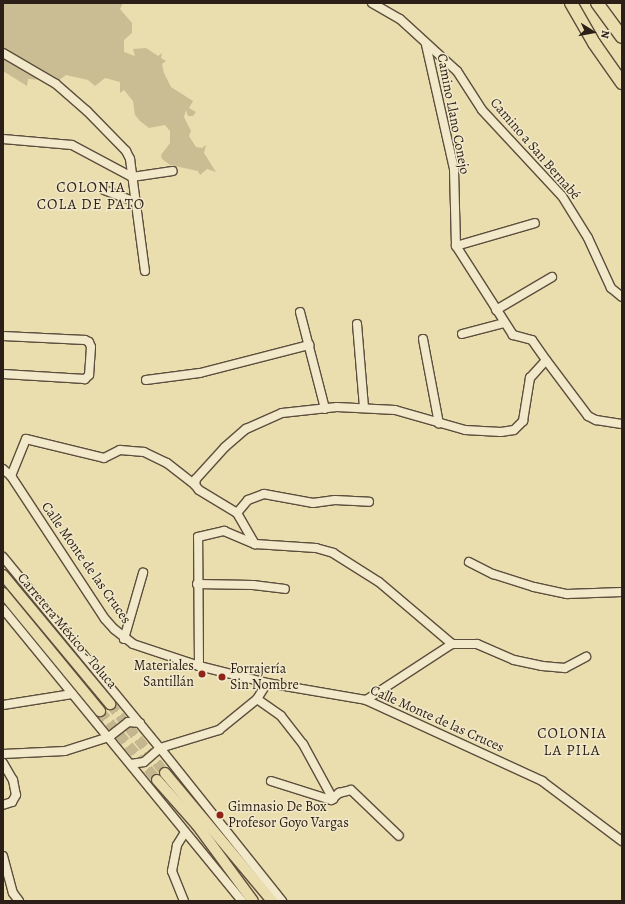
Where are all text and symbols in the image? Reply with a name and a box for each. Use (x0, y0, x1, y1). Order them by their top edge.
north arrow (573, 12, 613, 52)
text: N (597, 29, 613, 40)
street label: Camino Llano Conejo (433, 52, 473, 176)
street label: Camino a San Bernabé (486, 95, 584, 203)
district label: COLONIA COLA DE PATO (37, 178, 145, 213)
street label: Calle Monte de las Cruces (38, 499, 134, 627)
street label: Carretera México - Toluca (14, 570, 120, 692)
place label: Materiales Santillán (134, 658, 194, 690)
place label: Forrajería Sin Nombre (230, 661, 299, 694)
marker: Materiales Santillán (197, 669, 207, 679)
marker: Forrajería Sin Nombre (217, 672, 227, 682)
street label: Calle Monte de las Cruces (367, 682, 507, 756)
district label: COLONIA LA PILA (537, 724, 607, 759)
place label: Gimnasio De Box Profesor Goyo Vargas (228, 799, 349, 832)
marker: Gimnasio De Box Profesor Goyo Vargas (215, 810, 225, 820)

